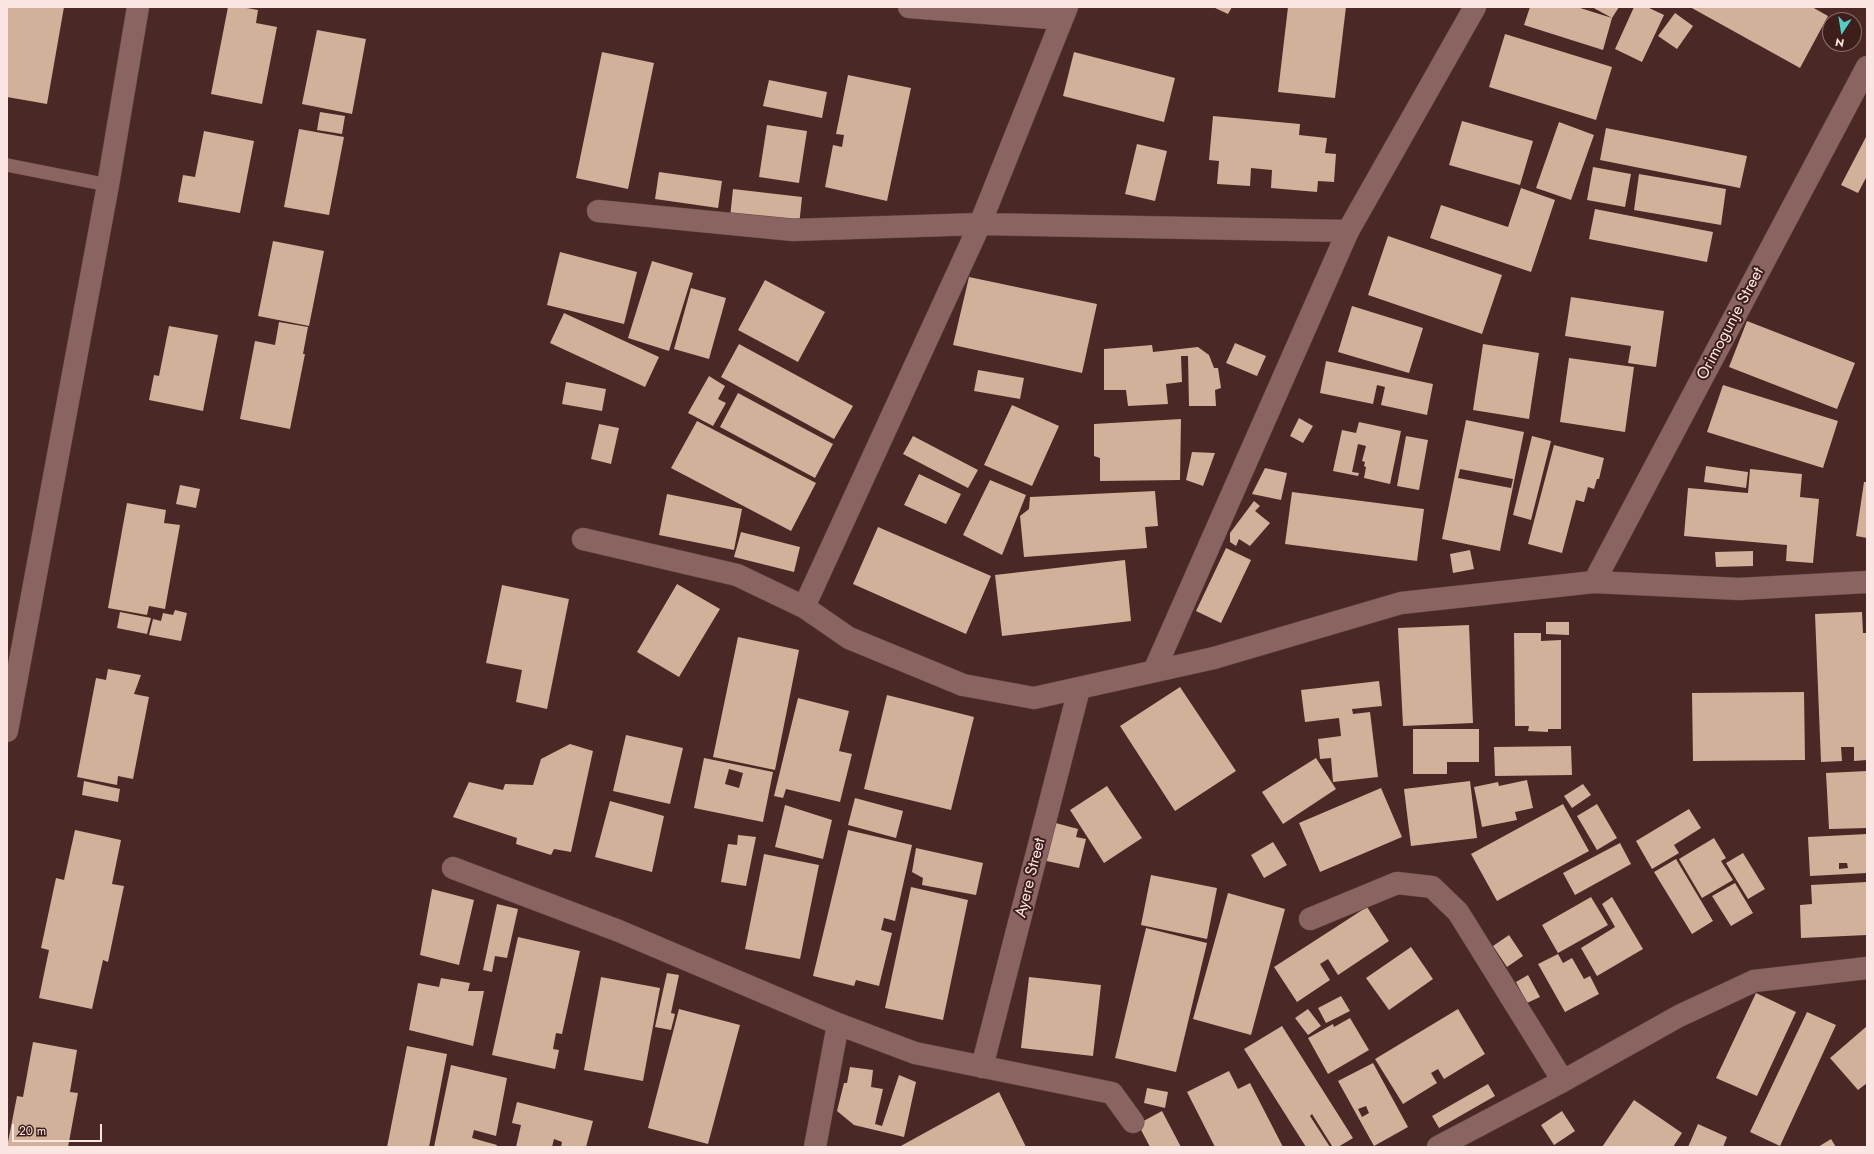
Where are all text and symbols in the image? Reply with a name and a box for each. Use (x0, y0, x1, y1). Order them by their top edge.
north arrow (1822, 12, 1862, 52)
text: N (1834, 34, 1846, 51)
street label: Orimogunje Street (1693, 264, 1769, 384)
street label: Ayere Street (1012, 836, 1050, 920)
scale bar (14, 1116, 104, 1142)
text: 20 m (19, 1122, 46, 1140)

